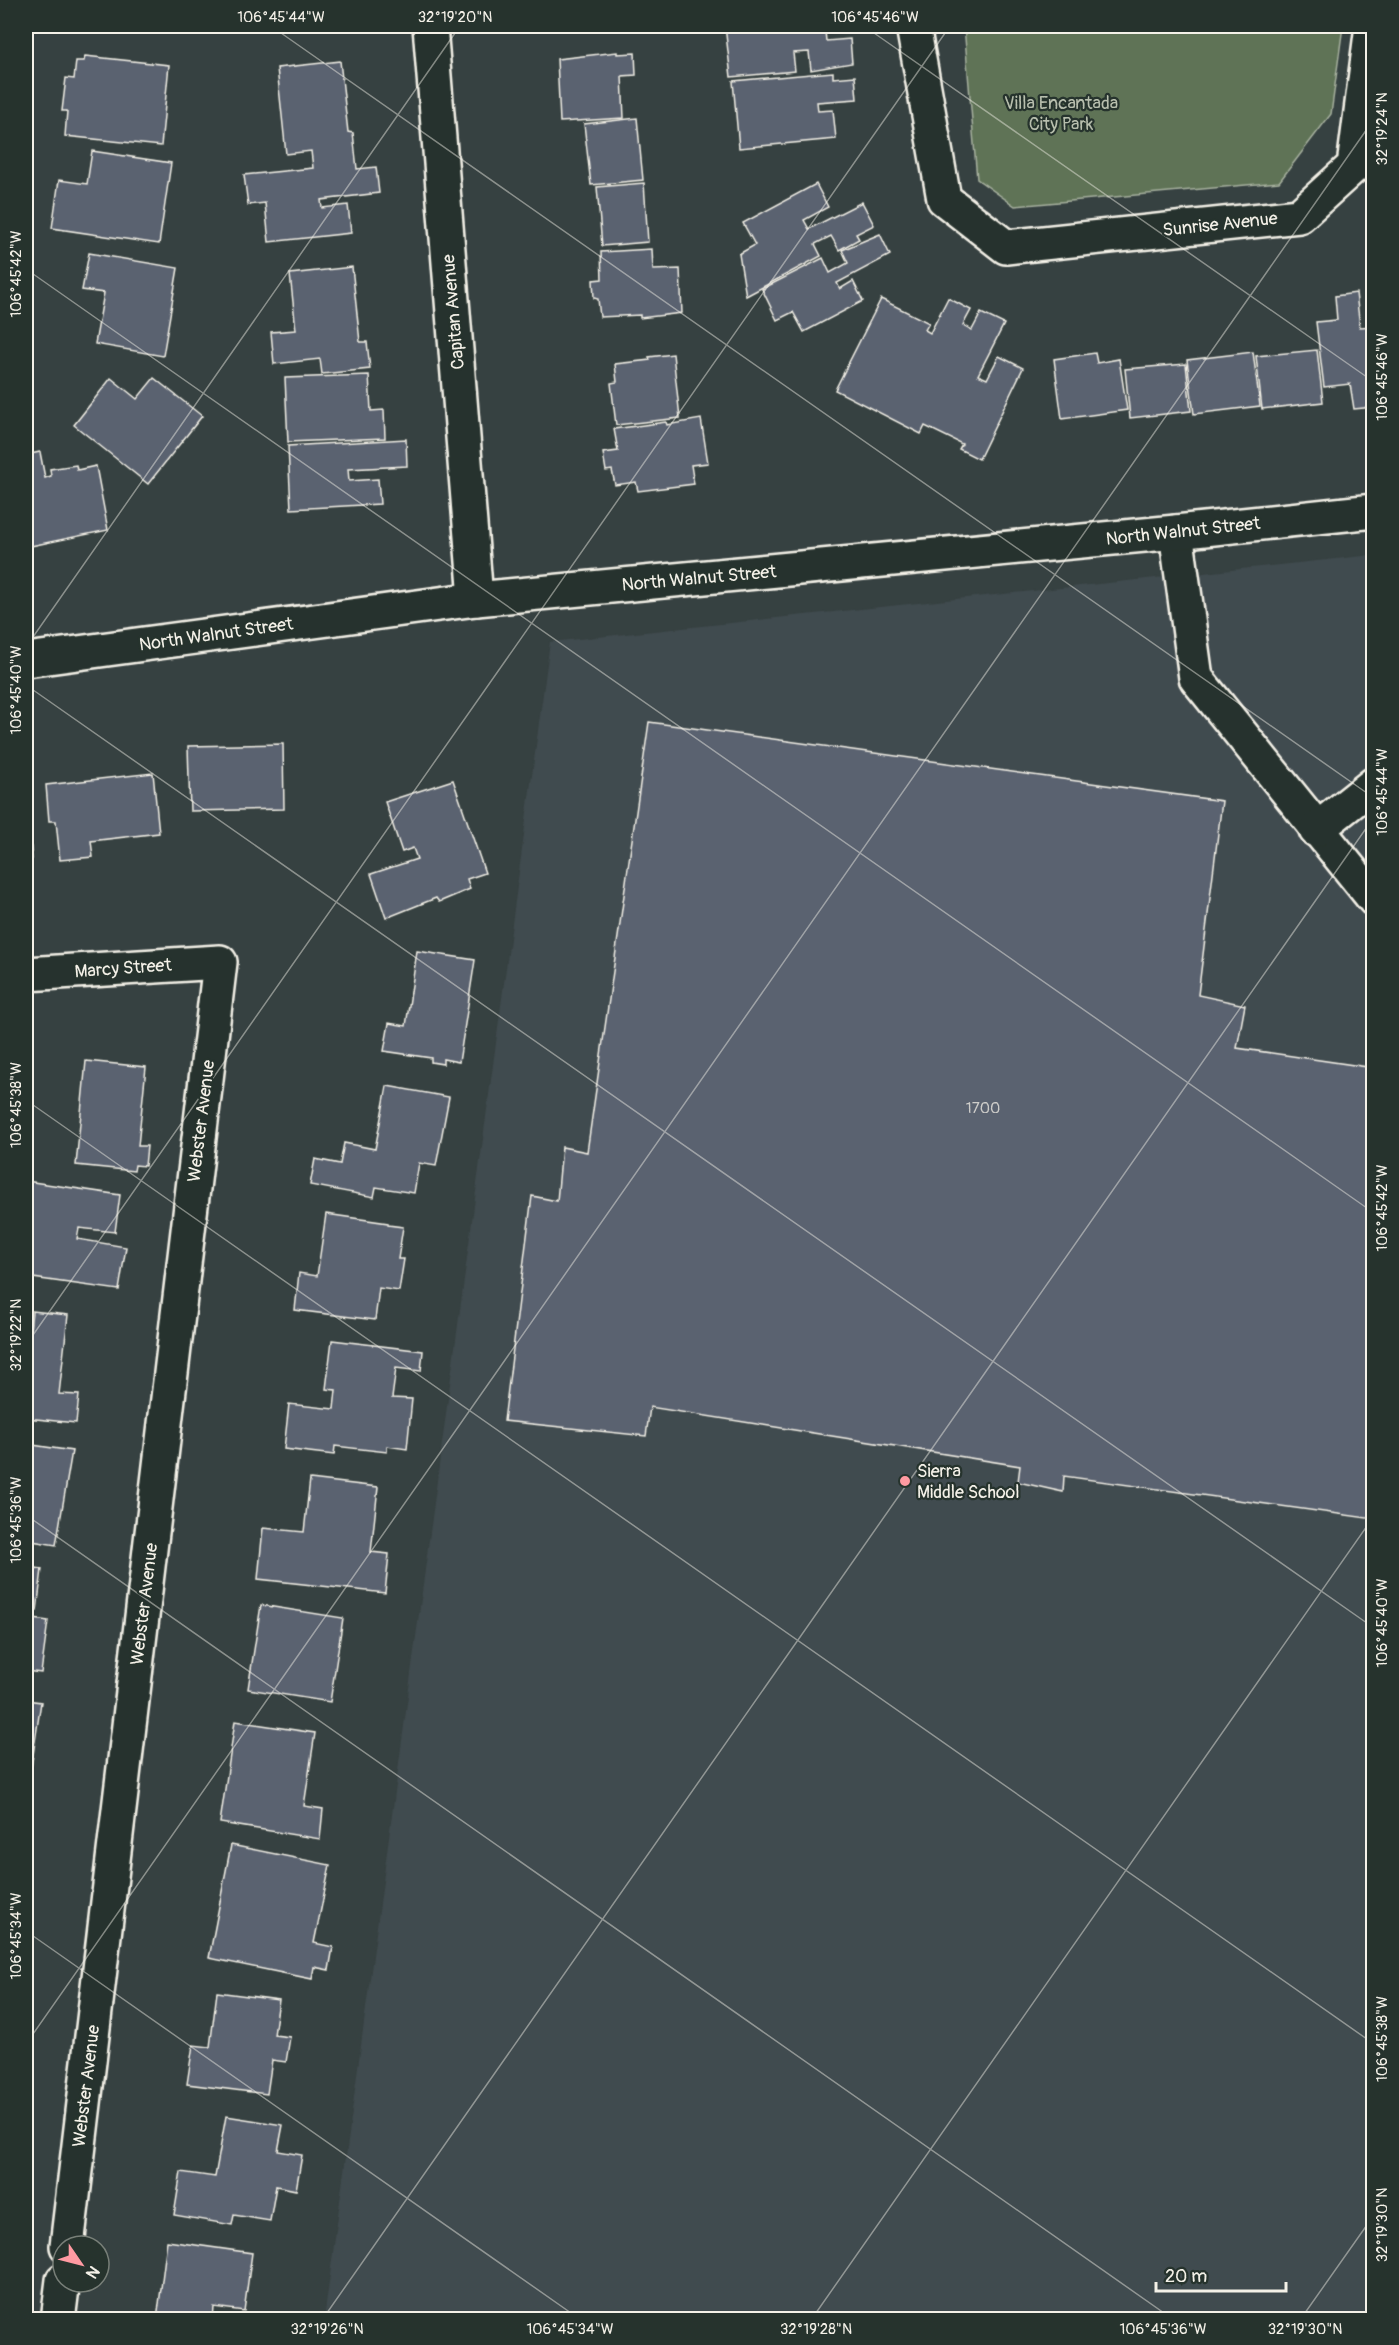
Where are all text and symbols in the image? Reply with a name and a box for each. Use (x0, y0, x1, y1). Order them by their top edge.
text: 106°45'44"W (237, 8, 325, 27)
text: 32°19'20"N (418, 8, 492, 27)
text: 106°45'46"W (831, 8, 919, 27)
park label: Villa Encantada City Park (1004, 92, 1118, 136)
text: 32°19'24"N (1373, 92, 1392, 166)
street label: Sunrise Avenue (1161, 207, 1279, 242)
text: 106°45'42"W (7, 230, 26, 318)
street label: Capitan Avenue (437, 253, 470, 371)
text: 106°45'46"W (1373, 333, 1392, 421)
street label: North Walnut Street (1105, 512, 1262, 551)
street label: North Walnut Street (621, 560, 778, 597)
street label: North Walnut Street (138, 612, 295, 657)
text: 106°45'40"W (7, 645, 26, 735)
text: 106°45'44"W (1373, 748, 1392, 836)
street label: Marcy Street (74, 954, 173, 983)
street label: Webster Avenue (183, 1059, 220, 1183)
text: 106°45'38"W (7, 1062, 26, 1148)
house number: 1700 (966, 1099, 1000, 1118)
text: 106°45'42"W (1373, 1164, 1392, 1252)
text: 32°19'22"N (7, 1299, 26, 1371)
place label: Sierra Middle School (917, 1460, 1020, 1504)
marker: Sierra Middle School (898, 1474, 912, 1488)
text: 106°45'36"W (7, 1476, 26, 1564)
street label: Webster Avenue (126, 1542, 163, 1666)
text: 106°45'40"W (1373, 1578, 1392, 1668)
text: 106°45'34"W (7, 1892, 26, 1980)
text: 106°45'38"W (1373, 1996, 1392, 2082)
street label: Webster Avenue (68, 2024, 105, 2148)
text: 32°19'30"N (1373, 2188, 1392, 2262)
north arrow (51, 2234, 111, 2294)
scale bar (1156, 2255, 1286, 2293)
text: N (81, 2262, 104, 2282)
text: 20 m (1165, 2265, 1207, 2288)
text: 32°19'26"N (290, 2320, 364, 2339)
text: 106°45'34"W (526, 2320, 614, 2339)
text: 32°19'28"N (780, 2320, 852, 2339)
text: 106°45'36"W (1119, 2320, 1207, 2339)
text: 32°19'30"N (1268, 2320, 1342, 2339)

